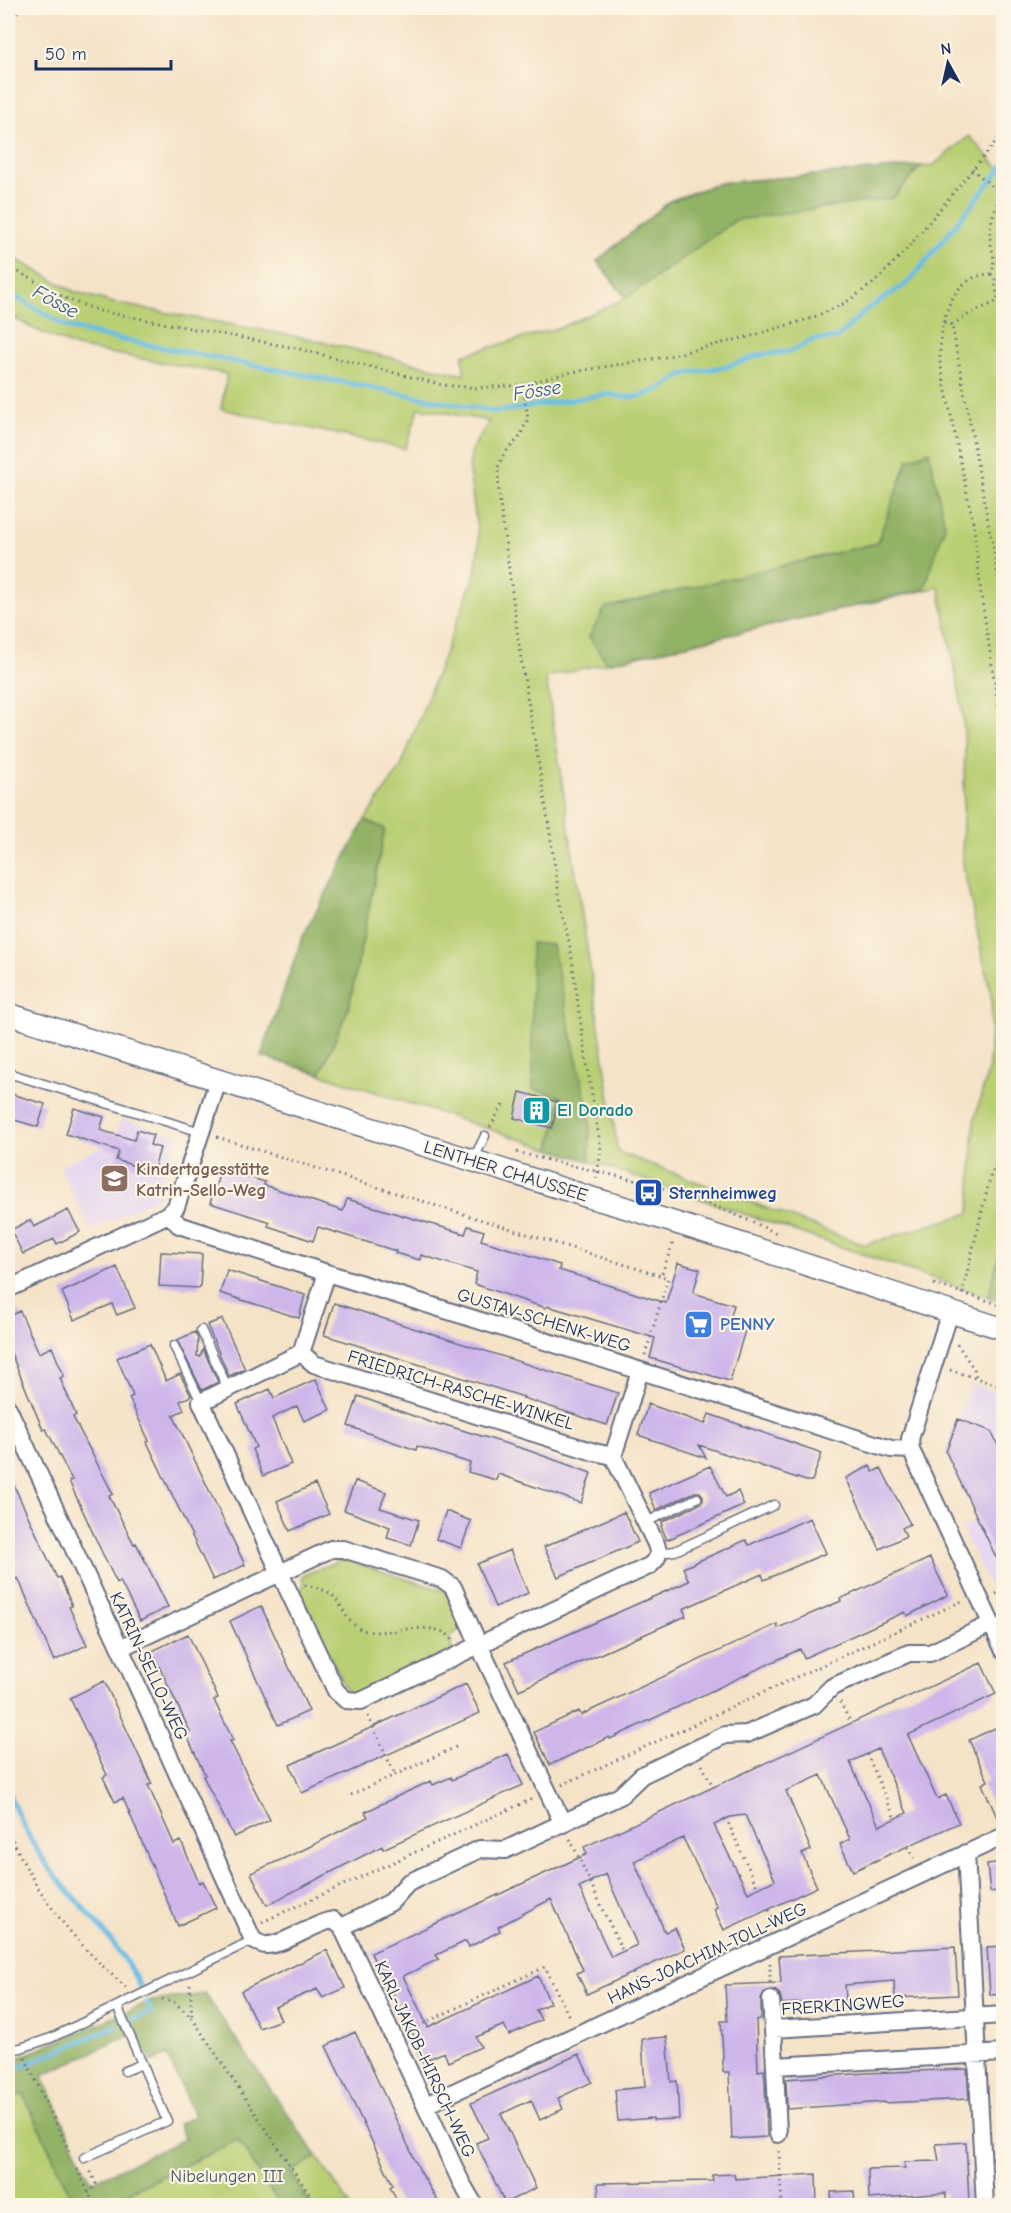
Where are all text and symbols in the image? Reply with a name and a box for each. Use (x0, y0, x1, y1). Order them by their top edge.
scale bar (36, 33, 171, 71)
north arrow (918, 33, 978, 93)
text: N (940, 39, 952, 59)
text: 50 m (45, 44, 87, 65)
water label: Fösse (29, 280, 83, 323)
water label: Fösse (511, 375, 563, 406)
building icon: El Dorado (520, 1094, 552, 1126)
place label: El Dorado (557, 1100, 633, 1121)
street label: LENTHER CHAUSSEE (421, 1137, 590, 1206)
place label: Kindertagesstätte Katrin-Sello-Weg (136, 1159, 269, 1201)
school or university icon: Kindertagesstätte Katrin-Sello-Weg (99, 1163, 131, 1195)
bus stop icon: Sternheimweg (632, 1177, 664, 1209)
place label: Sternheimweg (669, 1183, 777, 1204)
street label: GUSTAV-SCHENK-WEG (455, 1284, 633, 1357)
supermarket icon: PENNY (683, 1308, 715, 1340)
place label: PENNY (720, 1314, 775, 1335)
street label: FRIEDRICH-RASCHE-WINKEL (345, 1346, 577, 1435)
street label: KATRIN-SELLO-WEG (105, 1589, 192, 1744)
street label: HANS-JOACHIM-TOLL-WEG (604, 1898, 810, 2009)
street label: KARL-JAKOB-HIRSCH-WEG (370, 1957, 479, 2161)
street label: FRERKINGWEG (781, 1991, 906, 2020)
park label: Nibelungen III (170, 2166, 284, 2187)

